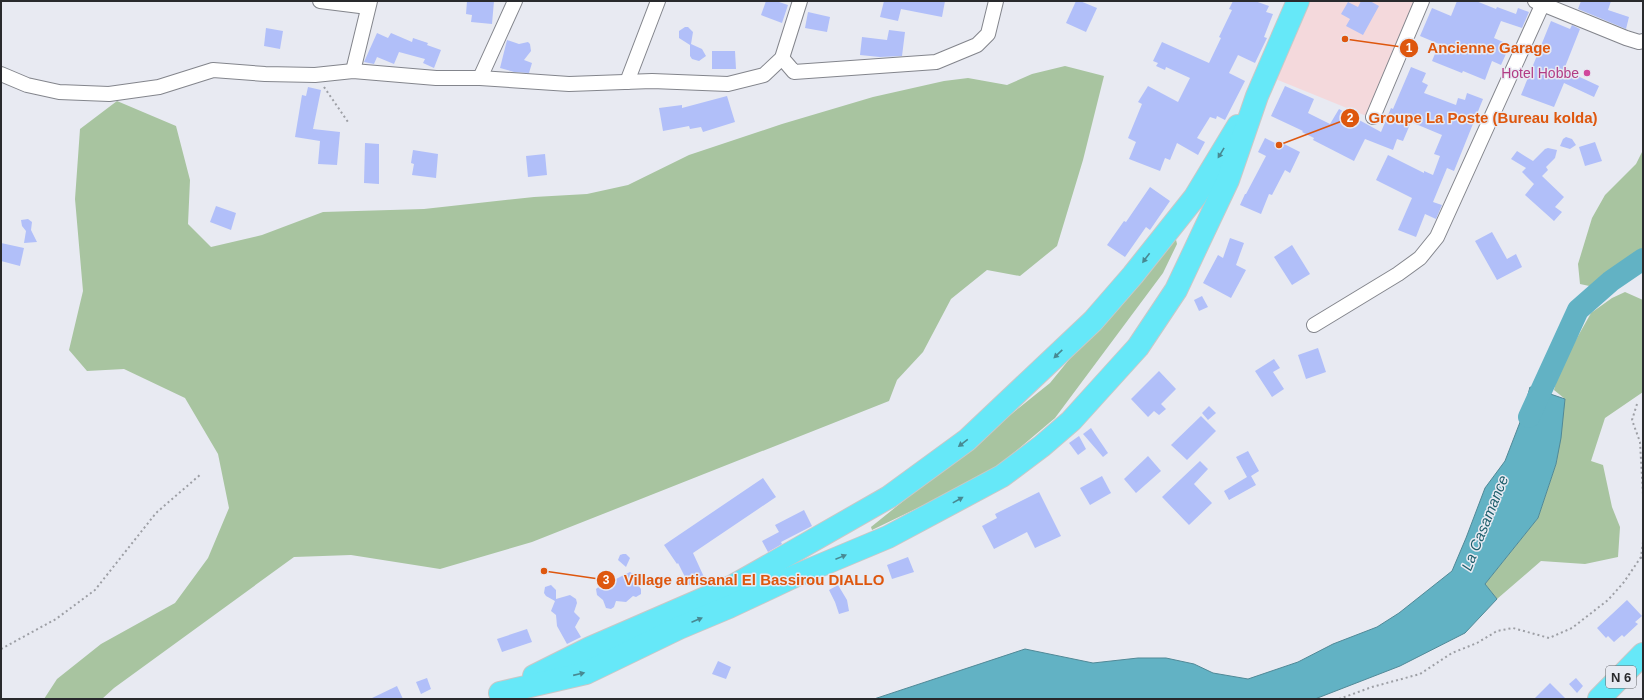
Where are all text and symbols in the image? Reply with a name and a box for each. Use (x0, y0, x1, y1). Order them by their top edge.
callout: Ancienne Garage (1399, 34, 1559, 61)
text: Ancienne Garage (1427, 39, 1551, 56)
text: 1 (1406, 41, 1413, 55)
place label: Hotel Hobbe (1501, 65, 1579, 81)
marker: Hotel Hobbe (1582, 68, 1592, 78)
callout: Groupe La Poste (Bureau kolda) (1340, 104, 1605, 131)
text: Groupe La Poste (Bureau kolda) (1368, 109, 1598, 126)
text: 2 (1347, 111, 1354, 125)
one-way arrow (1218, 147, 1225, 159)
one-way arrow (1141, 253, 1150, 264)
one-way arrow (1053, 349, 1063, 359)
one-way arrow (958, 439, 968, 447)
water label: La Casamance (1458, 473, 1511, 573)
one-way arrow (952, 497, 964, 504)
one-way arrow (836, 553, 848, 559)
callout: Village artisanal El Bassirou DIALLO (596, 566, 892, 593)
text: Village artisanal El Bassirou DIALLO (624, 571, 885, 588)
text: 3 (603, 573, 610, 587)
one-way arrow (691, 617, 703, 623)
road number: N 6 (1606, 666, 1636, 688)
one-way arrow (572, 671, 585, 677)

